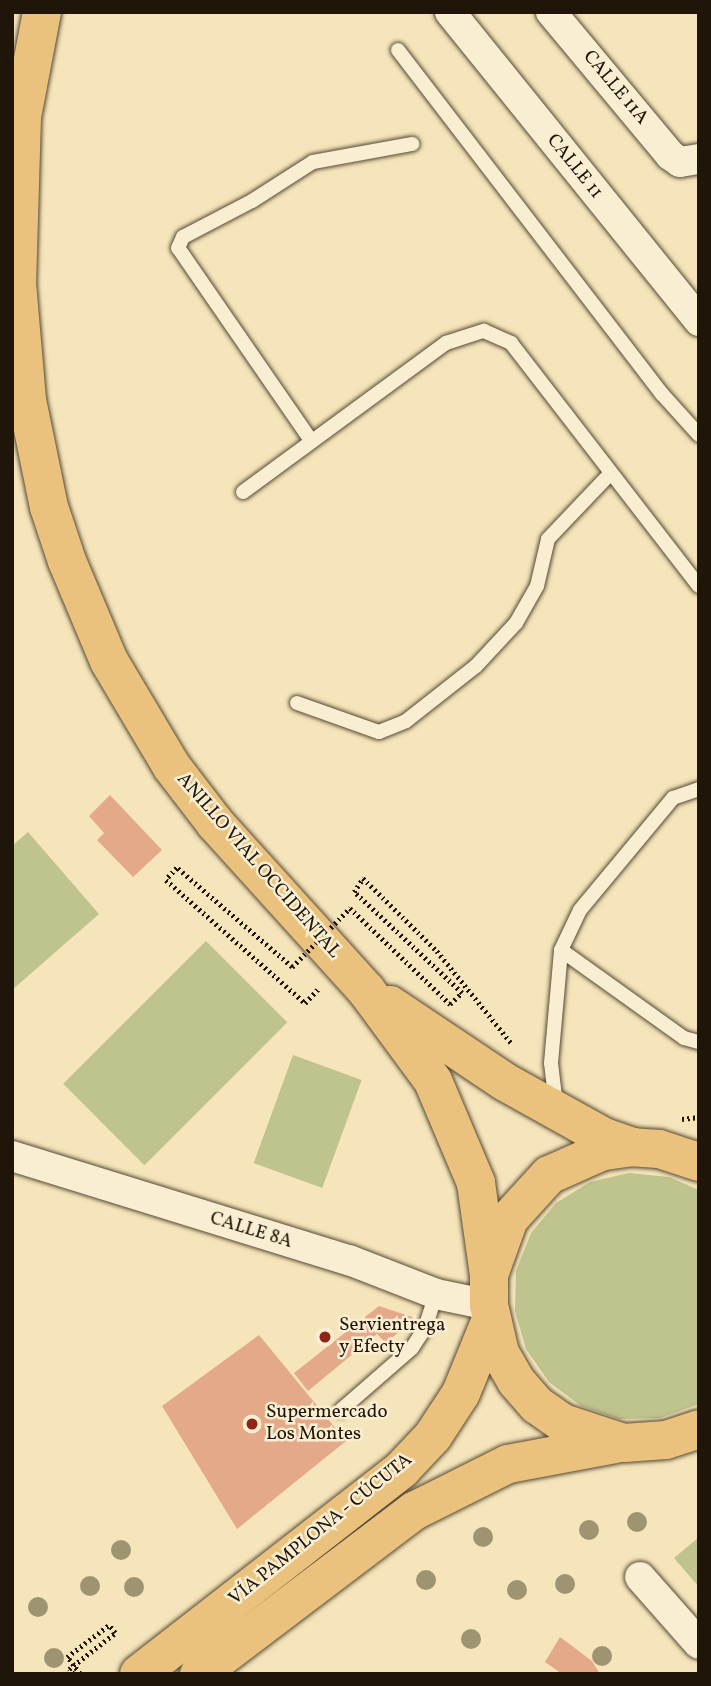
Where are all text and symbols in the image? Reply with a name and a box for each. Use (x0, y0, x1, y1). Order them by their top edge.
street label: CALLE 11A (577, 46, 653, 130)
street label: CALLE 11 (541, 130, 607, 204)
street label: ANILLO VIAL OCCIDENTAL (171, 768, 345, 964)
street label: CALLE 8A (207, 1208, 295, 1254)
place label: Servientrega y Efecty (339, 1315, 445, 1359)
marker: Servientrega y Efecty (317, 1329, 333, 1345)
place label: Supermercado Los Montes (266, 1402, 388, 1446)
marker: Supermercado Los Montes (244, 1416, 260, 1432)
street label: VÍA PAMPLONA - CÚCUTA (224, 1449, 418, 1611)

